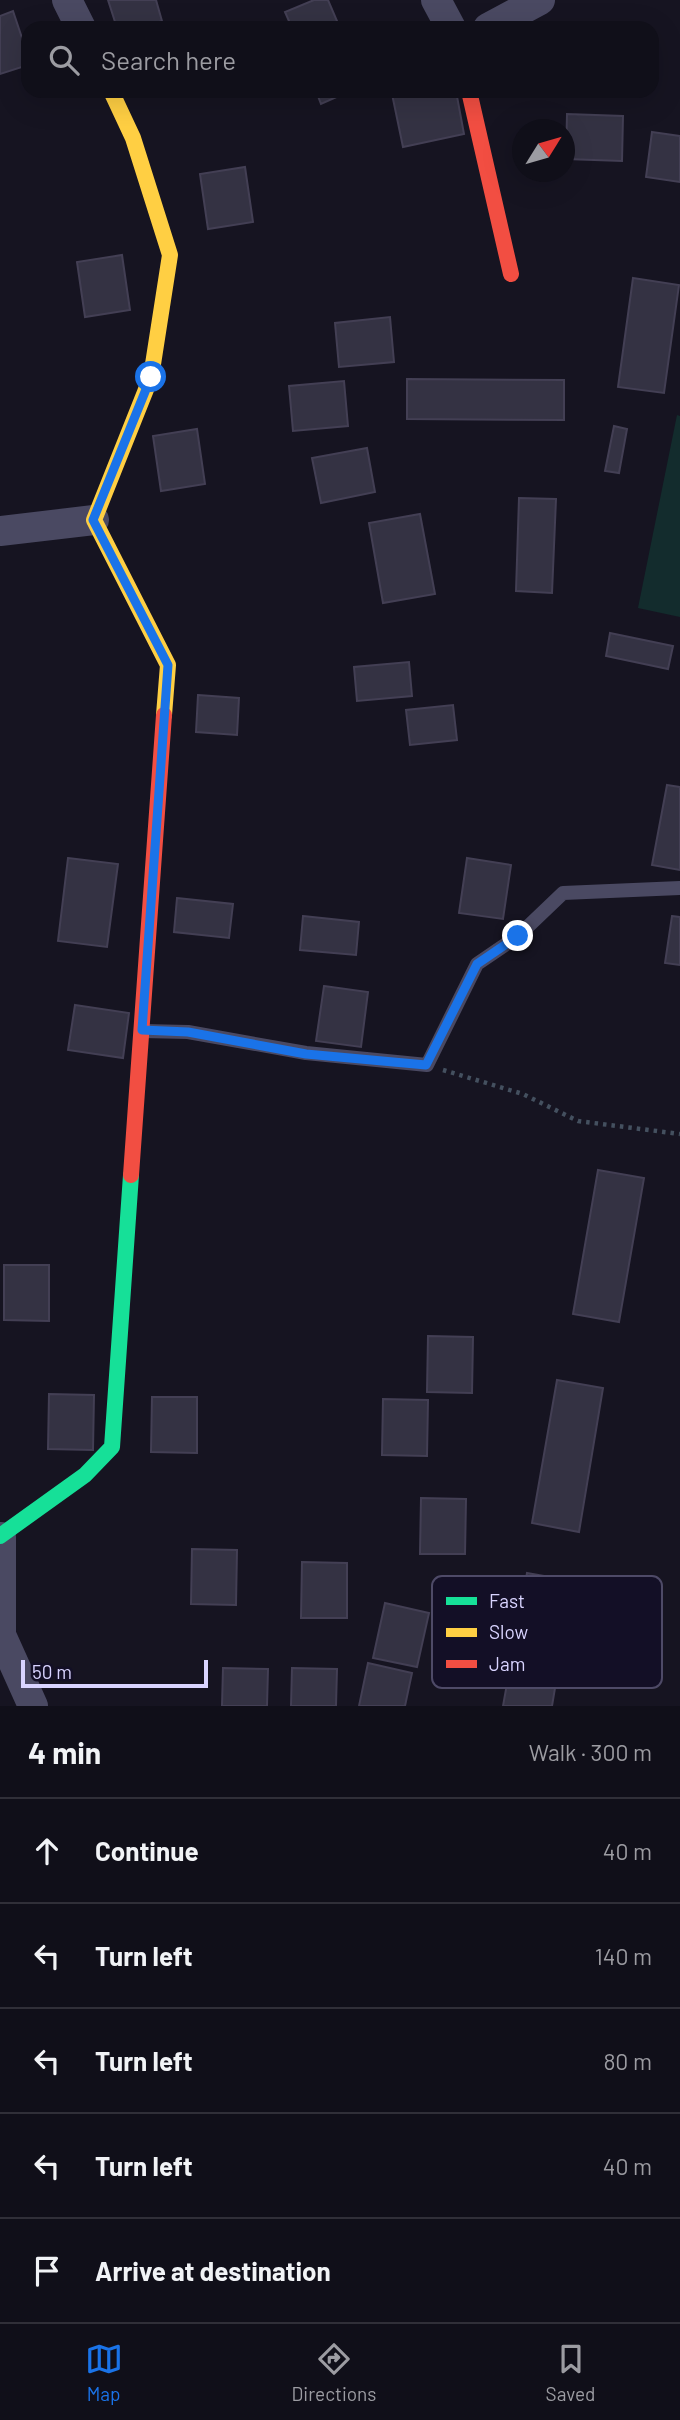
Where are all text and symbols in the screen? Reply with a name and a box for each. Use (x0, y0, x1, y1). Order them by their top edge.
search box (21, 21, 659, 98)
icon: search (45, 41, 83, 79)
text: Search here (101, 44, 236, 75)
north arrow (512, 119, 575, 182)
route start (135, 361, 166, 392)
route end (502, 920, 533, 951)
legend (432, 1576, 662, 1688)
text: Fast (489, 1589, 525, 1612)
text: Slow (489, 1620, 528, 1643)
text: Jam (489, 1652, 525, 1675)
scale bar (21, 1657, 208, 1689)
text: 50 m (32, 1660, 72, 1683)
text: 4 min (28, 1734, 101, 1770)
text: Walk · 300 m (529, 1738, 652, 1766)
icon: ahead (28, 1832, 66, 1870)
text: Continue (95, 1835, 199, 1866)
text: 40 m (603, 1837, 652, 1865)
icon: left (28, 1937, 66, 1975)
text: Turn left (95, 1940, 193, 1971)
text: 140 m (595, 1942, 652, 1970)
icon: left (28, 2042, 66, 2080)
text: Turn left (95, 2045, 193, 2076)
text: 80 m (603, 2047, 652, 2075)
icon: left (28, 2147, 66, 2185)
text: Turn left (95, 2150, 193, 2181)
text: 40 m (603, 2152, 652, 2180)
icon: arrive (28, 2252, 66, 2290)
text: Arrive at destination (95, 2255, 331, 2286)
tab: Map (85, 2340, 123, 2405)
tab: Directions (292, 2340, 377, 2405)
tab: Saved (546, 2340, 595, 2405)

